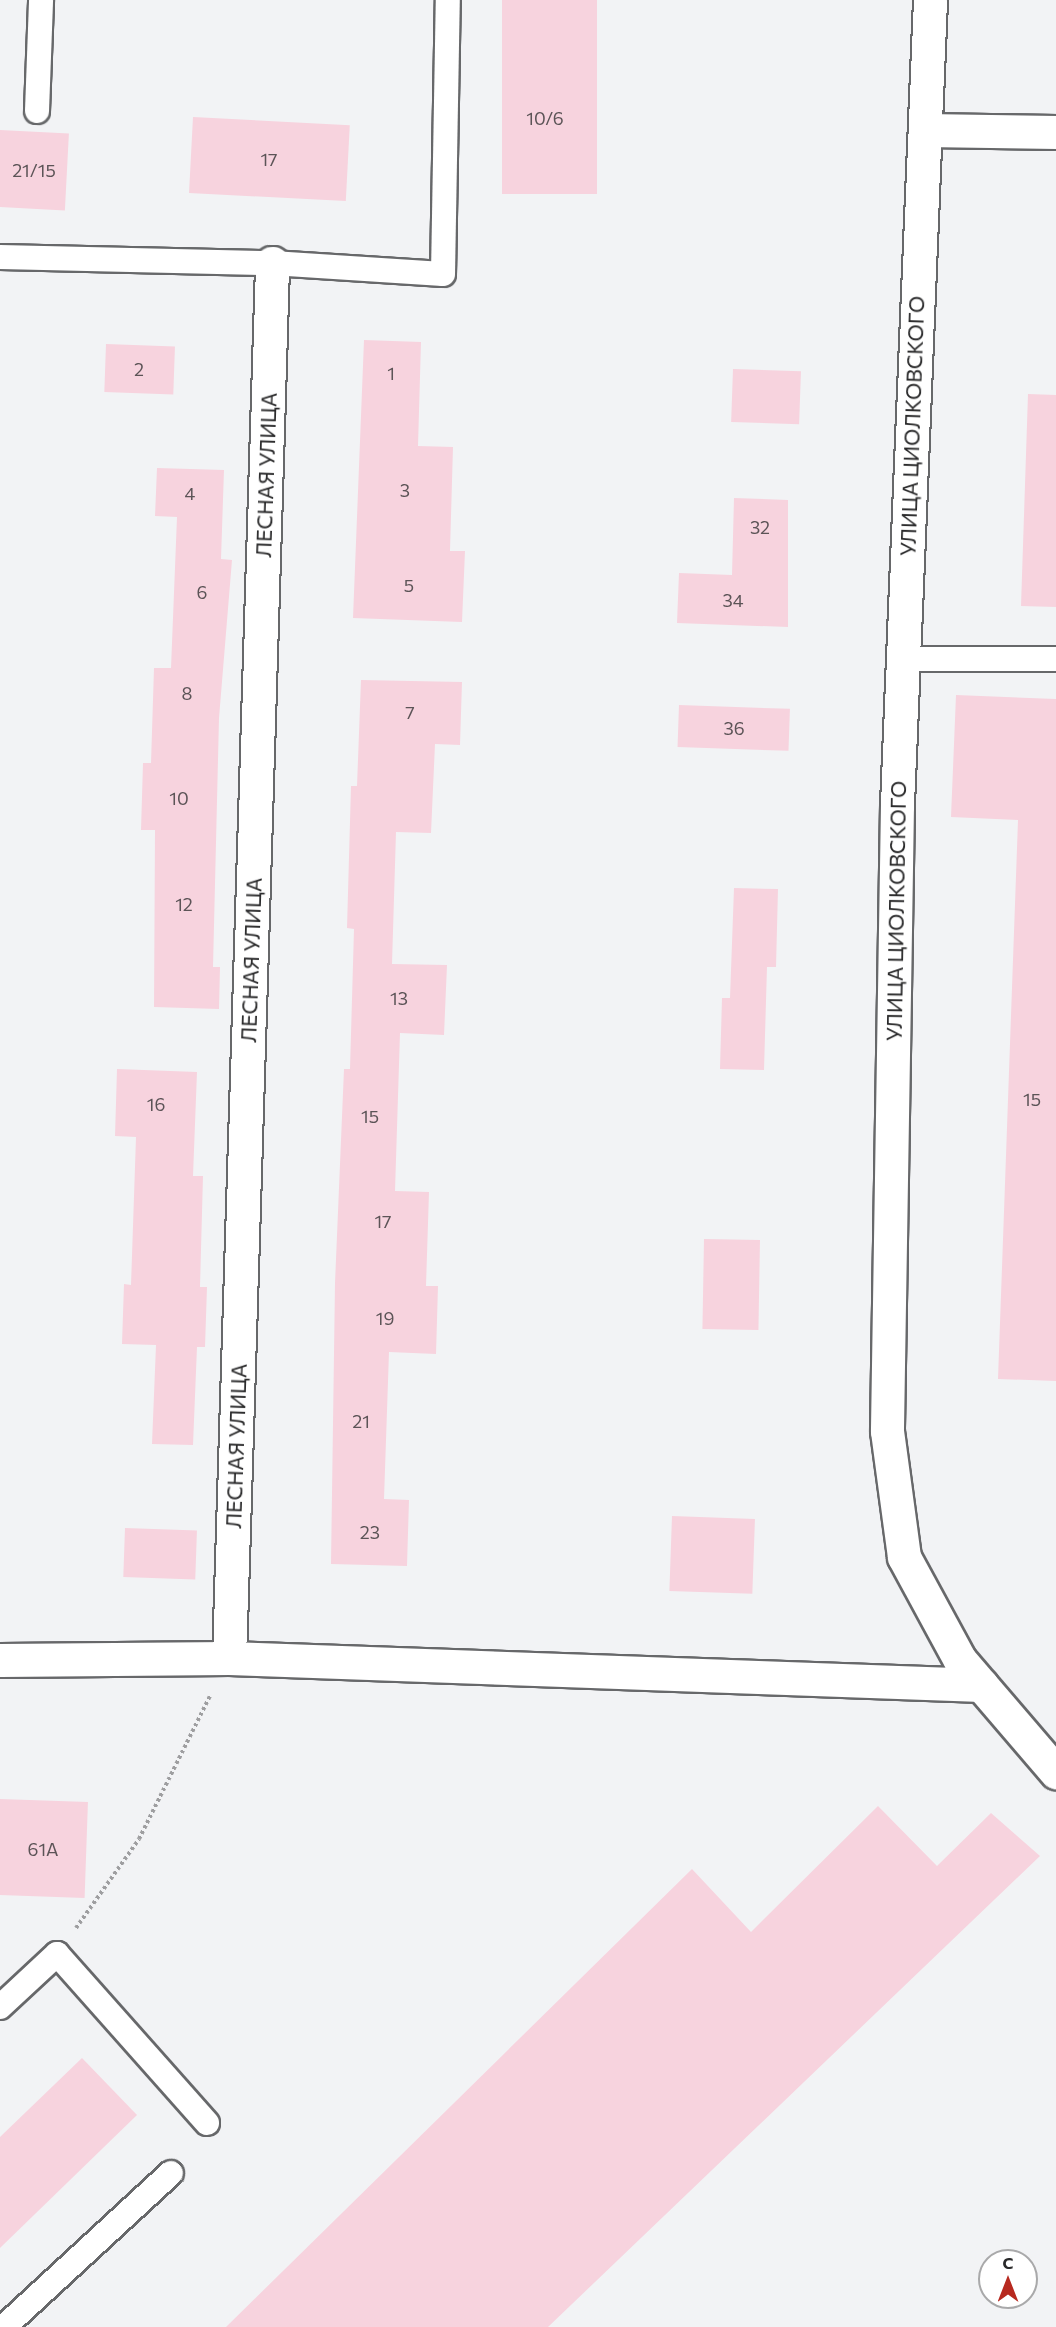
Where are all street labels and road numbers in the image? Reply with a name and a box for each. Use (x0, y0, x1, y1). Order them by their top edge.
street label: УЛИЦА ЦИОЛКОВСКОГО (895, 295, 929, 557)
street label: ЛЕСНАЯ УЛИЦА (251, 392, 281, 558)
street label: УЛИЦА ЦИОЛКОВСКОГО (881, 781, 911, 1041)
street label: ЛЕСНАЯ УЛИЦА (236, 877, 266, 1043)
street label: ЛЕСНАЯ УЛИЦА (221, 1363, 251, 1529)

